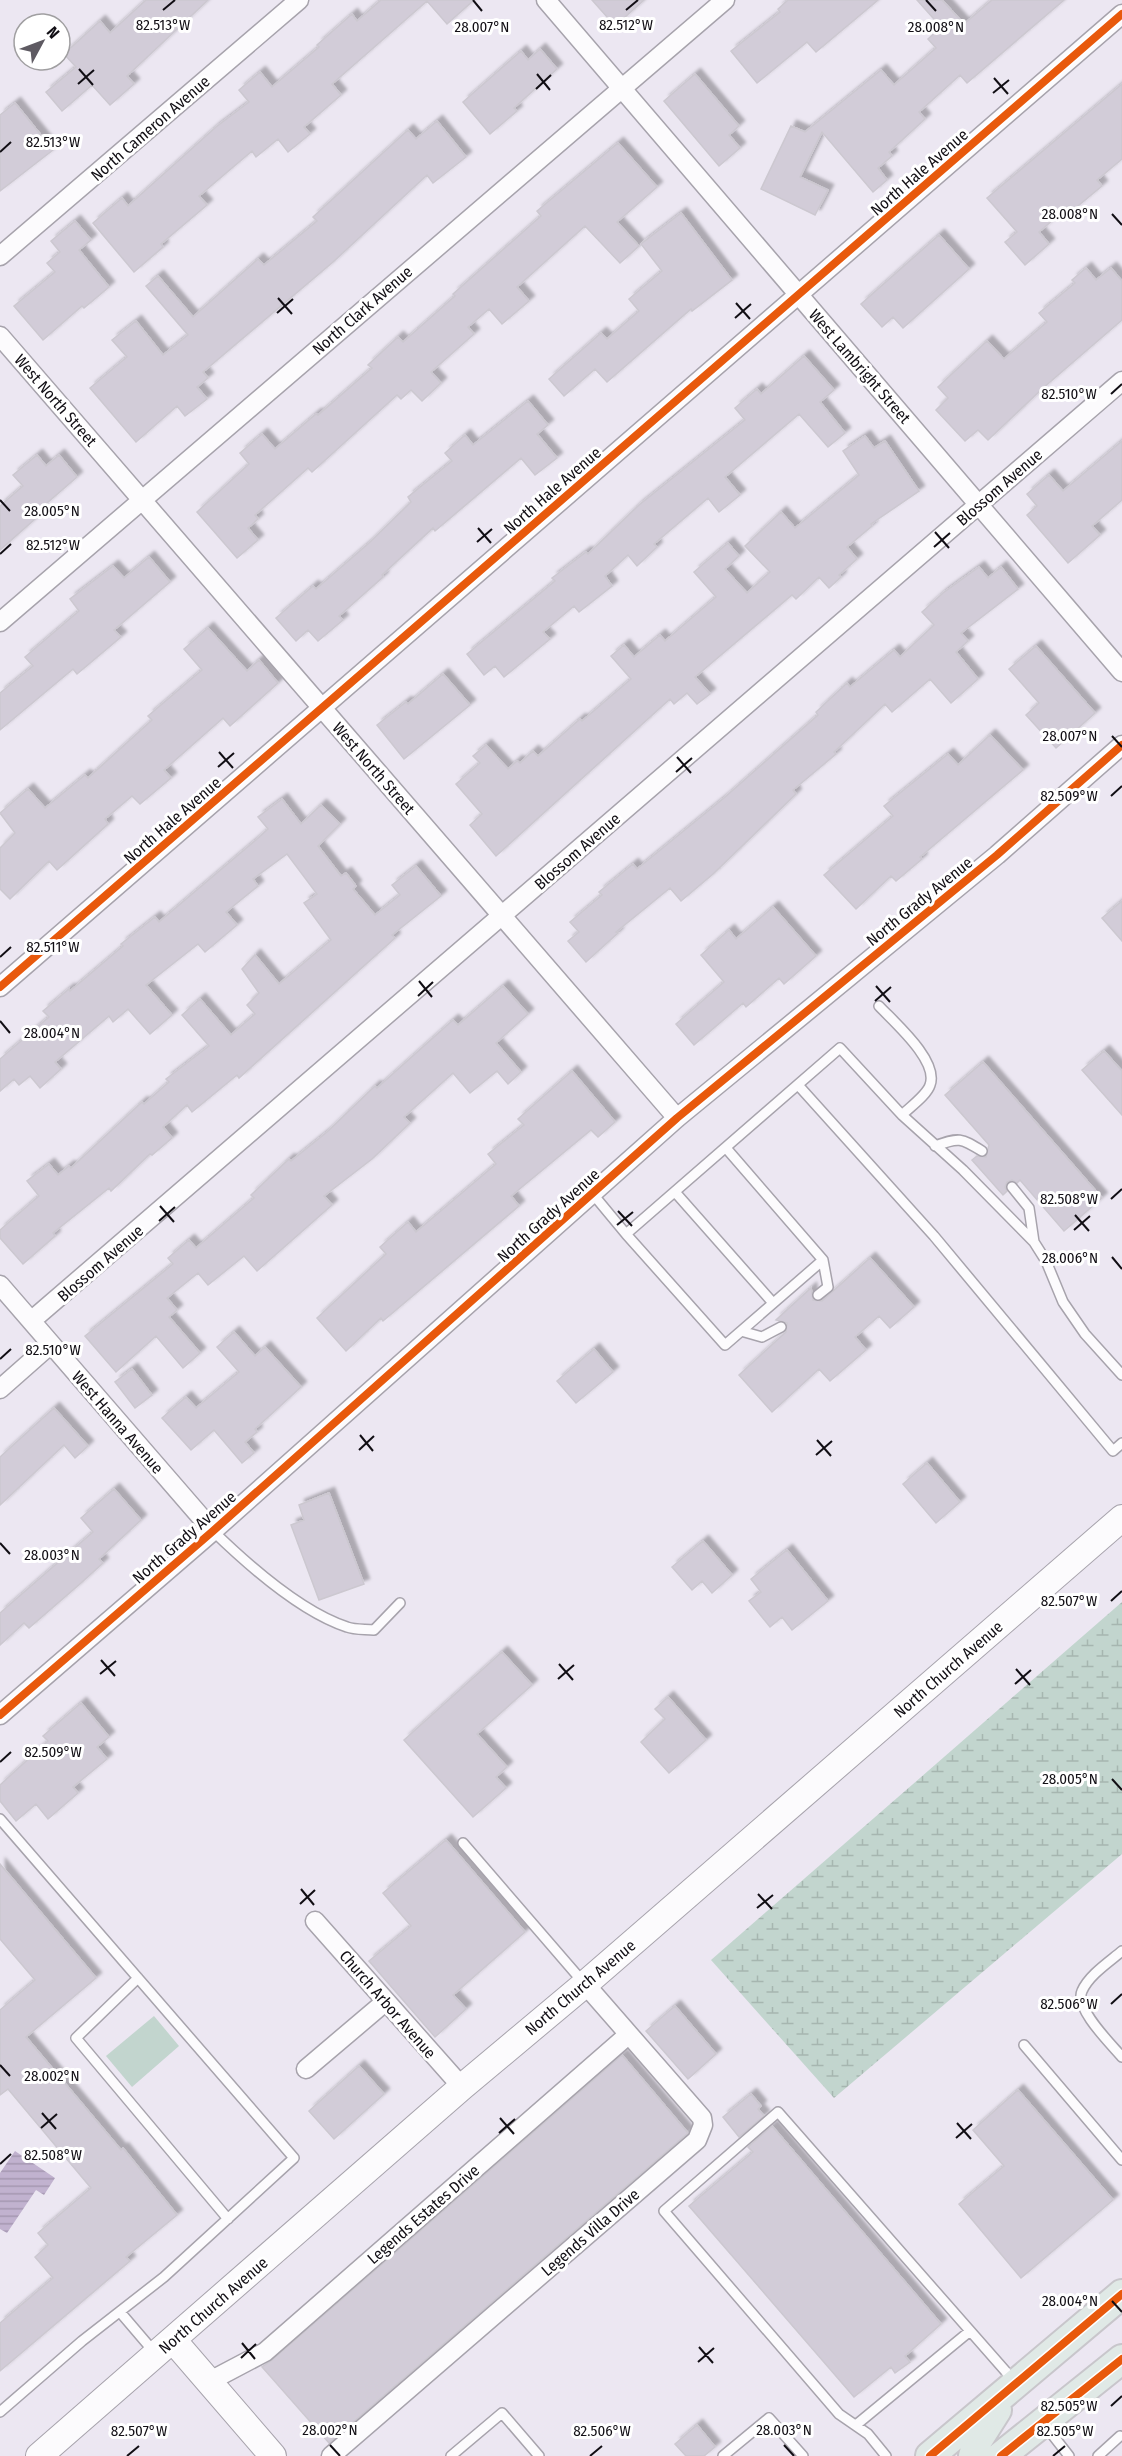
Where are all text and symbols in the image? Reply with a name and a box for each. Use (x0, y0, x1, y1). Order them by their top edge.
north arrow (12, 12, 72, 72)
text: 82.513°W (136, 16, 190, 34)
text: 82.512°W (599, 16, 653, 34)
text: 28.007°N (455, 18, 509, 36)
text: 28.008°N (908, 18, 964, 36)
text: N (43, 23, 63, 42)
street label: North Cameron Avenue (87, 72, 214, 185)
street label: North Hale Avenue (867, 125, 972, 220)
text: 82.513°W (26, 133, 80, 151)
text: 28.008°N (1042, 205, 1098, 223)
street label: North Clark Avenue (309, 262, 416, 359)
street label: West Lambright Street (805, 305, 915, 428)
street label: West North Street (10, 350, 101, 451)
text: 82.510°W (1041, 385, 1097, 403)
street label: North Hale Avenue (500, 443, 605, 538)
street label: Blossom Avenue (953, 445, 1046, 530)
text: 28.005°N (24, 502, 80, 520)
text: 82.512°W (26, 536, 80, 554)
street label: West North Street (328, 718, 419, 819)
text: 28.007°N (1043, 727, 1097, 745)
street label: North Hale Avenue (120, 773, 225, 868)
text: 82.509°W (1040, 787, 1098, 805)
street label: Blossom Avenue (531, 809, 624, 894)
street label: North Grady Avenue (863, 853, 976, 950)
text: 82.511°W (26, 938, 80, 956)
text: 28.004°N (24, 1024, 80, 1042)
street label: North Grady Avenue (493, 1164, 603, 1266)
text: 82.508°W (1040, 1190, 1098, 1208)
street label: Blossom Avenue (54, 1221, 147, 1306)
text: 28.006°N (1042, 1249, 1098, 1267)
text: 82.510°W (25, 1341, 81, 1359)
street label: West Hanna Avenue (68, 1367, 167, 1478)
street label: North Grady Avenue (129, 1487, 240, 1587)
text: 28.003°N (24, 1546, 80, 1564)
text: 82.507°W (1041, 1592, 1097, 1610)
street label: North Church Avenue (890, 1617, 1007, 1722)
text: 82.509°W (24, 1743, 82, 1761)
text: 28.005°N (1042, 1770, 1098, 1788)
street label: North Church Avenue (521, 1936, 639, 2039)
street label: Church Arbor Avenue (335, 1946, 440, 2062)
text: 82.506°W (1040, 1995, 1098, 2013)
text: 28.002°N (24, 2067, 80, 2085)
text: 82.508°W (24, 2146, 82, 2164)
street label: Legends Estates Drive (364, 2161, 483, 2268)
street label: Legends Villa Drive (538, 2185, 643, 2280)
street label: North Church Avenue (155, 2253, 272, 2358)
text: 28.004°N (1042, 2292, 1098, 2310)
text: 82.505°W (1040, 2397, 1098, 2415)
text: 28.002°N (302, 2421, 358, 2439)
text: 28.003°N (756, 2421, 812, 2439)
text: 82.507°W (111, 2422, 167, 2440)
text: 82.506°W (573, 2422, 631, 2440)
text: 82.505°W (1036, 2422, 1094, 2440)

